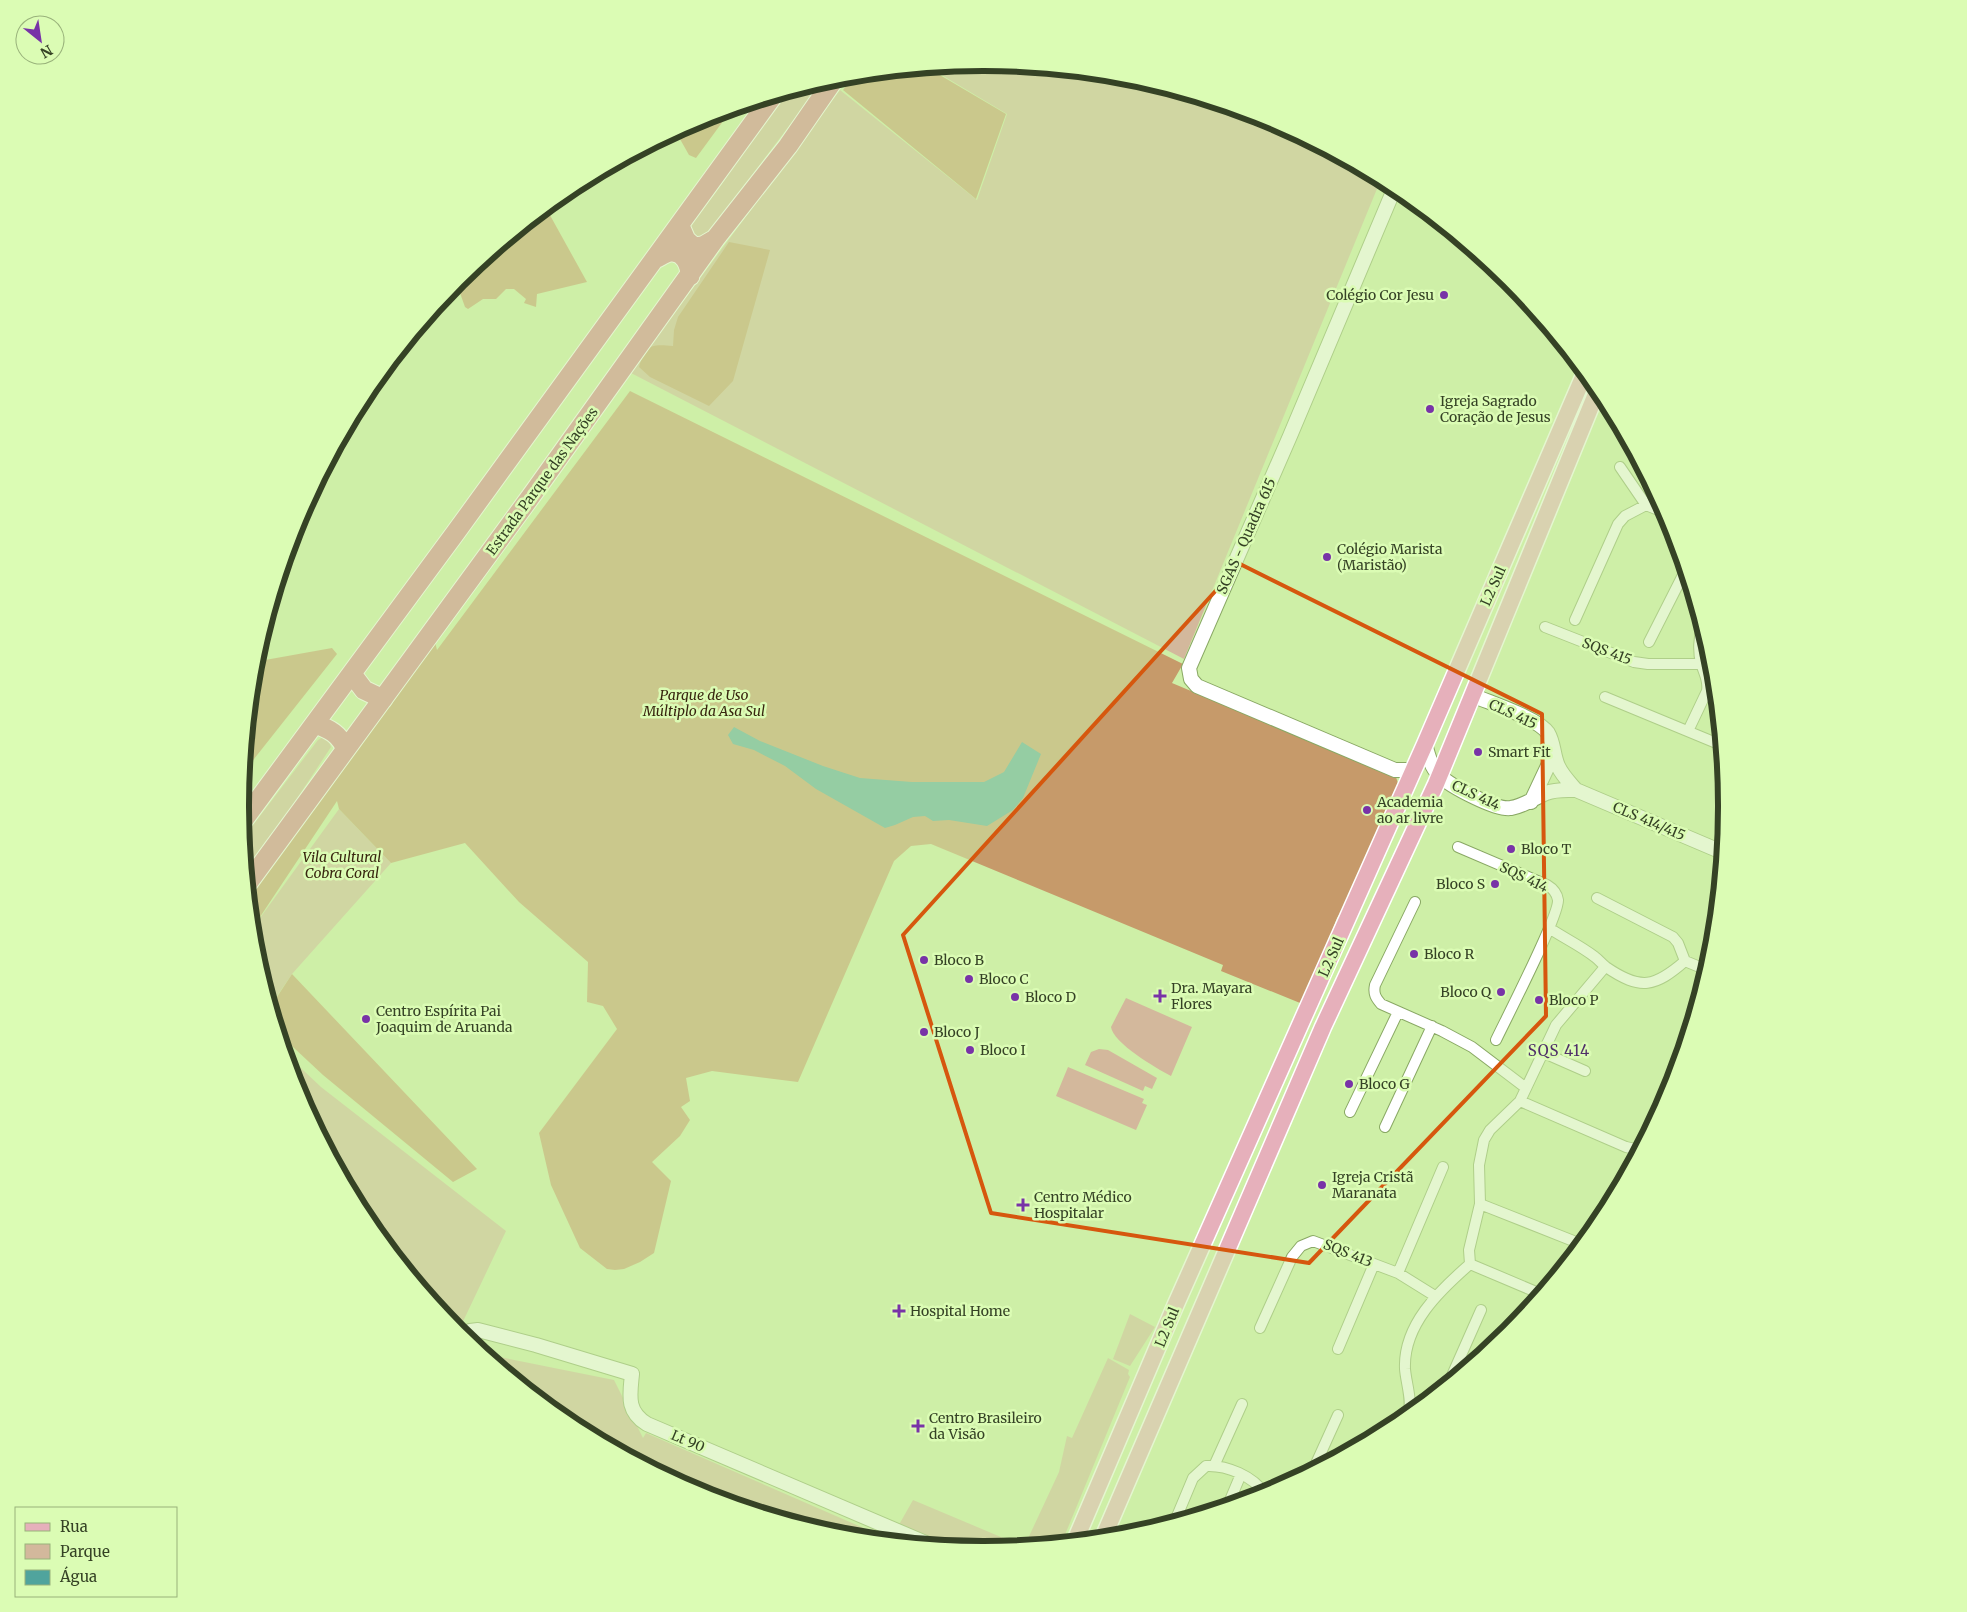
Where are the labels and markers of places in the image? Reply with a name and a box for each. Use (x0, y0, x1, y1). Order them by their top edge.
place label: Colégio Cor Jesu (1326, 286, 1434, 304)
marker: Colégio Cor Jesu (1438, 289, 1450, 301)
place label: Igreja Sagrado Coração de Jesus (1440, 392, 1551, 426)
marker: Igreja Sagrado Coração de Jesus (1424, 403, 1436, 415)
place label: Colégio Marista (Maristão) (1337, 540, 1443, 574)
marker: Colégio Marista (Maristão) (1321, 551, 1333, 563)
place label: Smart Fit (1488, 743, 1551, 761)
marker: Smart Fit (1472, 746, 1484, 758)
place label: Academia ao ar livre (1376, 793, 1444, 827)
marker: Academia ao ar livre (1361, 804, 1373, 816)
place label: Bloco T (1521, 840, 1572, 858)
marker: Bloco T (1505, 843, 1517, 855)
place label: Bloco S (1436, 875, 1485, 893)
marker: Bloco S (1489, 878, 1501, 890)
place label: Bloco R (1424, 945, 1475, 963)
marker: Bloco R (1408, 948, 1420, 960)
place label: Bloco B (934, 951, 984, 969)
marker: Bloco B (918, 954, 930, 966)
place label: Bloco C (979, 970, 1029, 988)
marker: Bloco C (963, 973, 975, 985)
place label: Dra. Mayara Flores (1171, 979, 1253, 1013)
place label: Bloco Q (1440, 983, 1492, 1001)
marker: Bloco Q (1495, 986, 1507, 998)
place label: Bloco D (1025, 988, 1077, 1006)
marker: Dra. Mayara Flores (1153, 989, 1167, 1003)
marker: Bloco D (1009, 991, 1021, 1003)
place label: Bloco P (1549, 991, 1599, 1009)
marker: Bloco P (1533, 994, 1545, 1006)
place label: Centro Espírita Pai Joaquim de Aruanda (375, 1002, 513, 1036)
marker: Centro Espírita Pai Joaquim de Aruanda (360, 1013, 372, 1025)
place label: Bloco J (934, 1023, 980, 1041)
marker: Bloco J (918, 1026, 930, 1038)
place label: Bloco I (980, 1041, 1026, 1059)
marker: Bloco I (964, 1044, 976, 1056)
place label: Bloco G (1359, 1075, 1410, 1093)
marker: Bloco G (1343, 1078, 1355, 1090)
place label: Igreja Cristã Maranata (1332, 1168, 1414, 1202)
marker: Igreja Cristã Maranata (1316, 1179, 1328, 1191)
place label: Centro Médico Hospitalar (1034, 1188, 1132, 1222)
marker: Centro Médico Hospitalar (1016, 1198, 1030, 1212)
place label: Hospital Home (910, 1302, 1010, 1320)
marker: Hospital Home (892, 1304, 906, 1318)
place label: Centro Brasileiro da Visão (929, 1409, 1042, 1443)
marker: Centro Brasileiro da Visão (911, 1419, 925, 1433)

